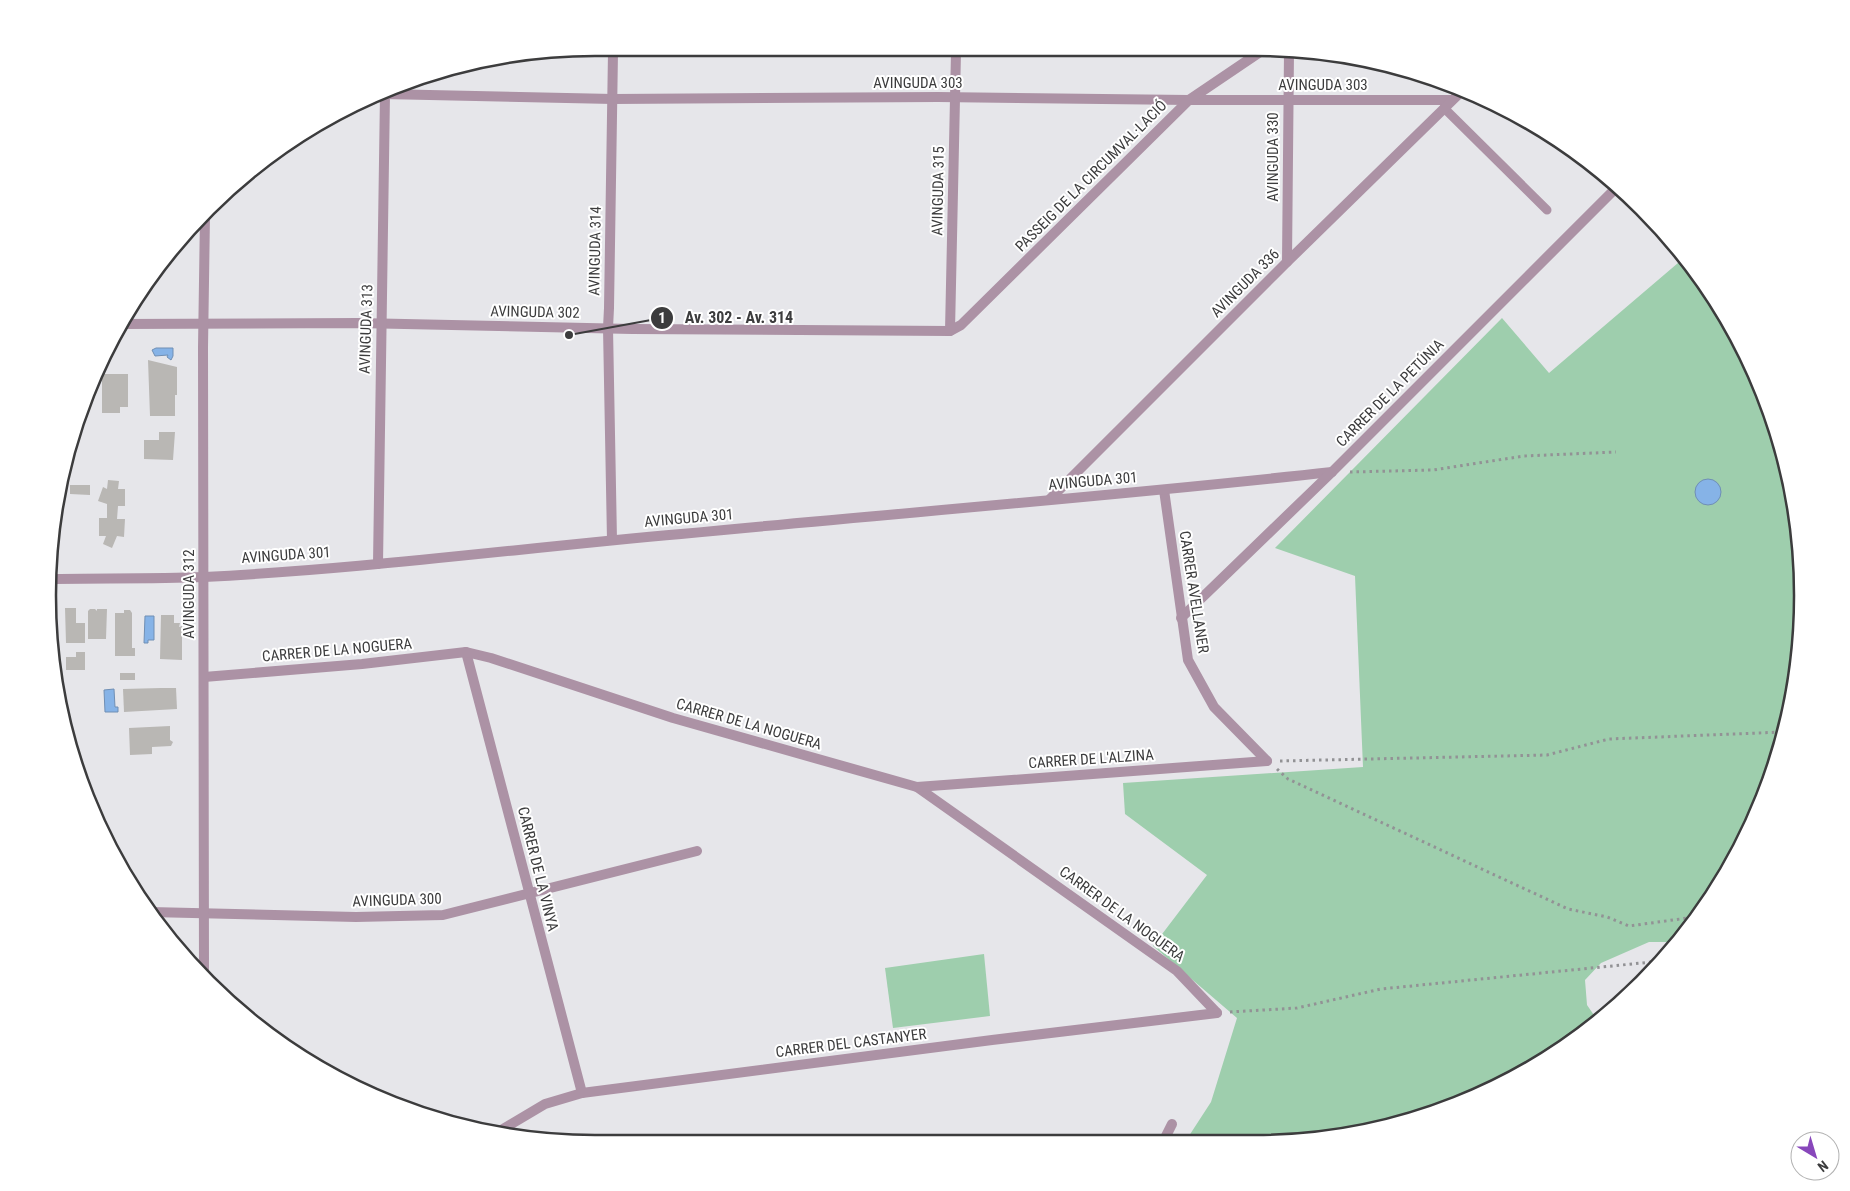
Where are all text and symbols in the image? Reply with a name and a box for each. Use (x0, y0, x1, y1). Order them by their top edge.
street label: AVINGUDA 303 (873, 74, 963, 92)
street label: AVINGUDA 303 (1278, 76, 1368, 94)
street label: PASSEIG DE LA CIRCUMVAL·LACIÓ (1012, 97, 1170, 255)
street label: AVINGUDA 330 (1264, 112, 1282, 202)
street label: AVINGUDA 315 (928, 146, 948, 236)
street label: AVINGUDA 314 (585, 206, 605, 296)
street label: AVINGUDA 336 (1207, 245, 1283, 321)
street label: AVINGUDA 313 (355, 284, 377, 374)
street label: AVINGUDA 302 (490, 302, 580, 322)
callout: Av. 302 - Av. 314 (650, 302, 803, 333)
text: Av. 302 - Av. 314 (685, 308, 793, 327)
text: 1 (658, 309, 666, 327)
street label: CARRER DE LA PETÚNIA (1332, 335, 1448, 451)
street label: AVINGUDA 301 (1048, 468, 1138, 494)
street label: AVINGUDA 301 (644, 505, 734, 531)
street label: CARRER AVELLANER (1175, 530, 1213, 654)
street label: AVINGUDA 301 (241, 543, 331, 567)
street label: AVINGUDA 312 (180, 549, 198, 639)
street label: CARRER DE LA NOGUERA (261, 634, 413, 666)
street label: CARRER DE LA NOGUERA (674, 695, 824, 753)
street label: CARRER DE L'ALZINA (1028, 746, 1155, 772)
street label: CARRER DE LA VINYA (514, 805, 562, 934)
street label: CARRER DE LA NOGUERA (1056, 863, 1188, 966)
street label: AVINGUDA 300 (352, 889, 442, 911)
street label: CARRER DEL CASTANYER (775, 1025, 927, 1061)
north arrow (1790, 1131, 1840, 1181)
text: N (1815, 1157, 1831, 1175)

